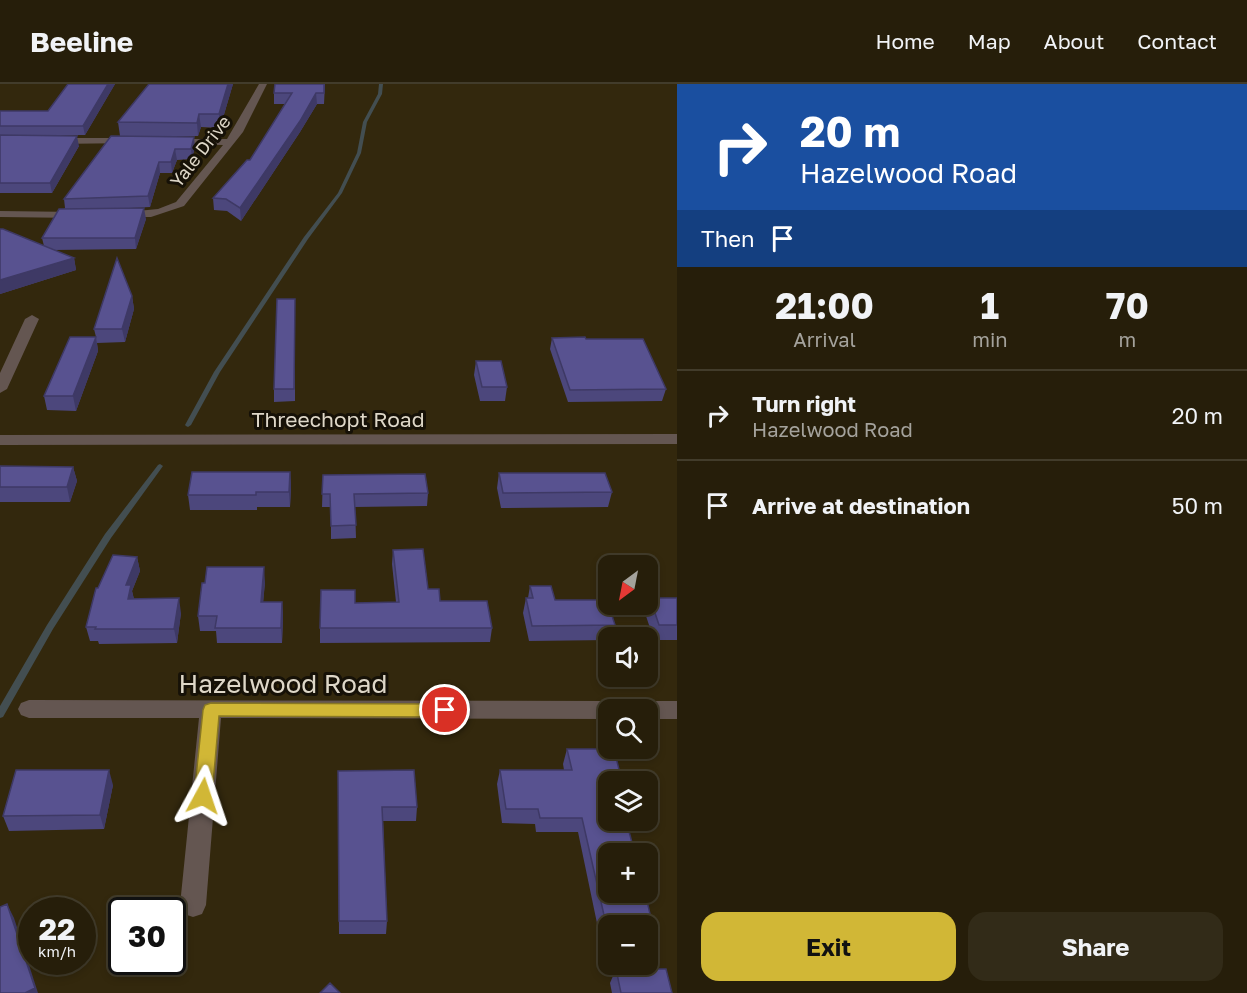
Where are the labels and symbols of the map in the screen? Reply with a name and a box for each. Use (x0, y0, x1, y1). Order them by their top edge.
street label: Yale Drive (165, 111, 235, 191)
street label: Threechopt Road (251, 406, 425, 432)
north arrow (598, 555, 658, 615)
street label: Hazelwood Road (178, 668, 388, 699)
pin (419, 684, 470, 735)
position arrow (171, 764, 235, 828)
speed limit sign: 30 (108, 897, 186, 975)

